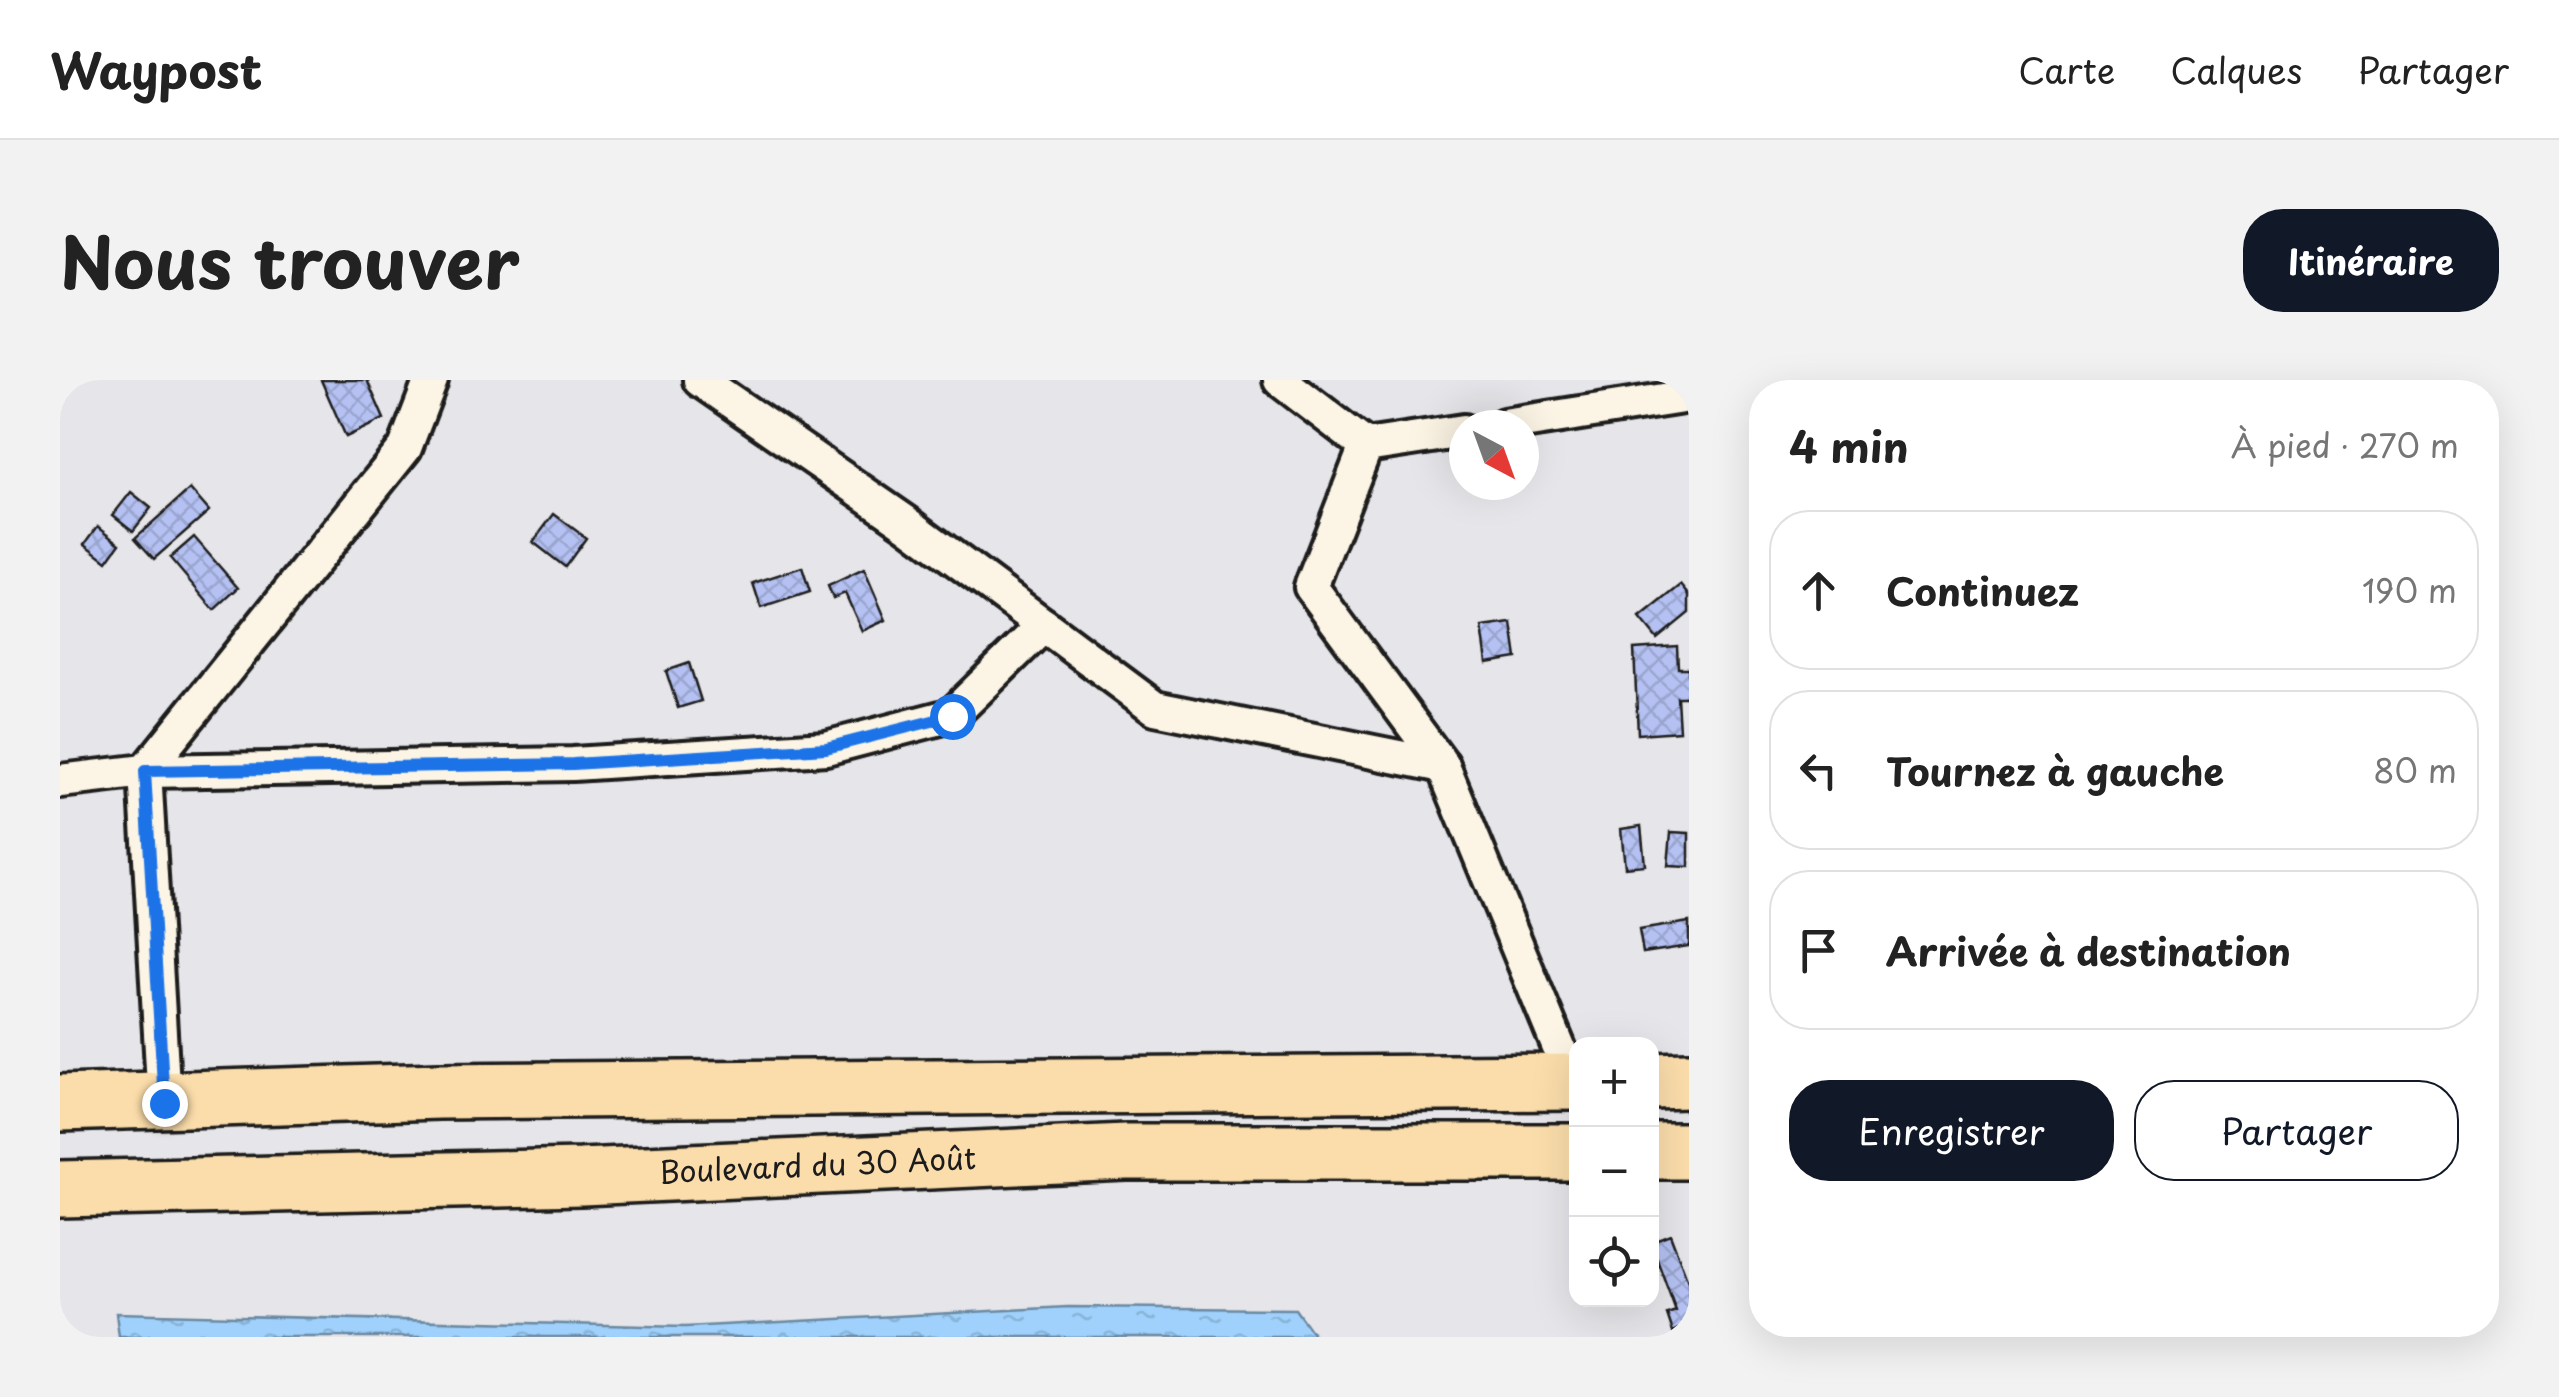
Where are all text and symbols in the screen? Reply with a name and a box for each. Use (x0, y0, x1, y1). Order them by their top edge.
text: Waypost (50, 33, 262, 105)
text: Carte (2018, 43, 2115, 96)
text: Calques (2170, 43, 2302, 96)
text: Partager (2357, 43, 2509, 96)
text: Nous trouver (60, 207, 520, 313)
button: Itinéraire (2243, 209, 2499, 312)
north arrow (1449, 410, 1539, 500)
text: 4 min (1789, 414, 1909, 477)
text: À pied · 270 m (2231, 421, 2459, 469)
text: Continuez (1886, 562, 2079, 619)
icon: ahead (1791, 563, 1846, 618)
text: 190 m (2362, 566, 2457, 614)
route start (930, 694, 976, 740)
text: Tournez à gauche (1886, 742, 2224, 799)
icon: left (1791, 743, 1846, 798)
text: 80 m (2373, 746, 2457, 794)
text: Arrivée à destination (1886, 922, 2291, 979)
icon: arrive (1791, 923, 1846, 978)
map controls (1569, 1037, 1659, 1307)
button: + (1569, 1037, 1659, 1127)
button: Enregistrer (1789, 1080, 2114, 1181)
button: Partager (2134, 1080, 2459, 1181)
route end (142, 1081, 188, 1127)
button: − (1569, 1127, 1659, 1217)
street label: Boulevard du 30 Août (658, 1134, 977, 1193)
button: locate (1569, 1217, 1659, 1307)

